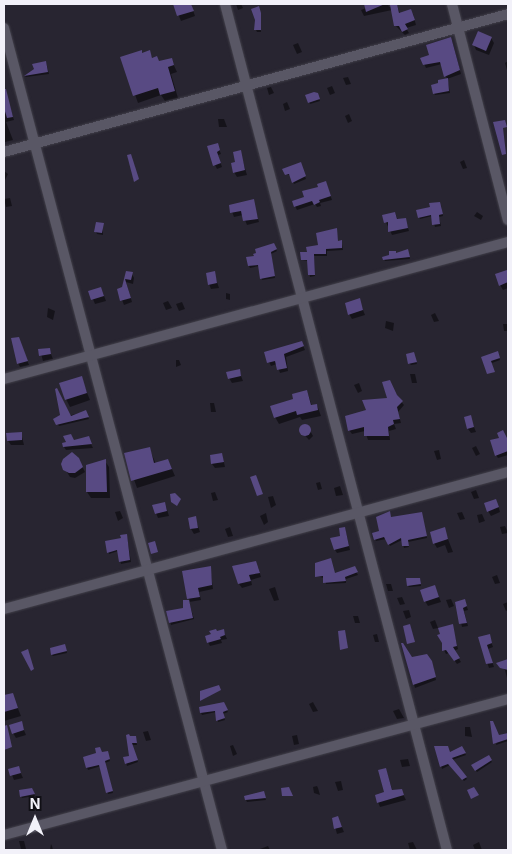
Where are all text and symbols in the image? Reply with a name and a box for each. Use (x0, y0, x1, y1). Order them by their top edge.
north arrow (10, 794, 60, 844)
text: N (30, 795, 40, 812)

